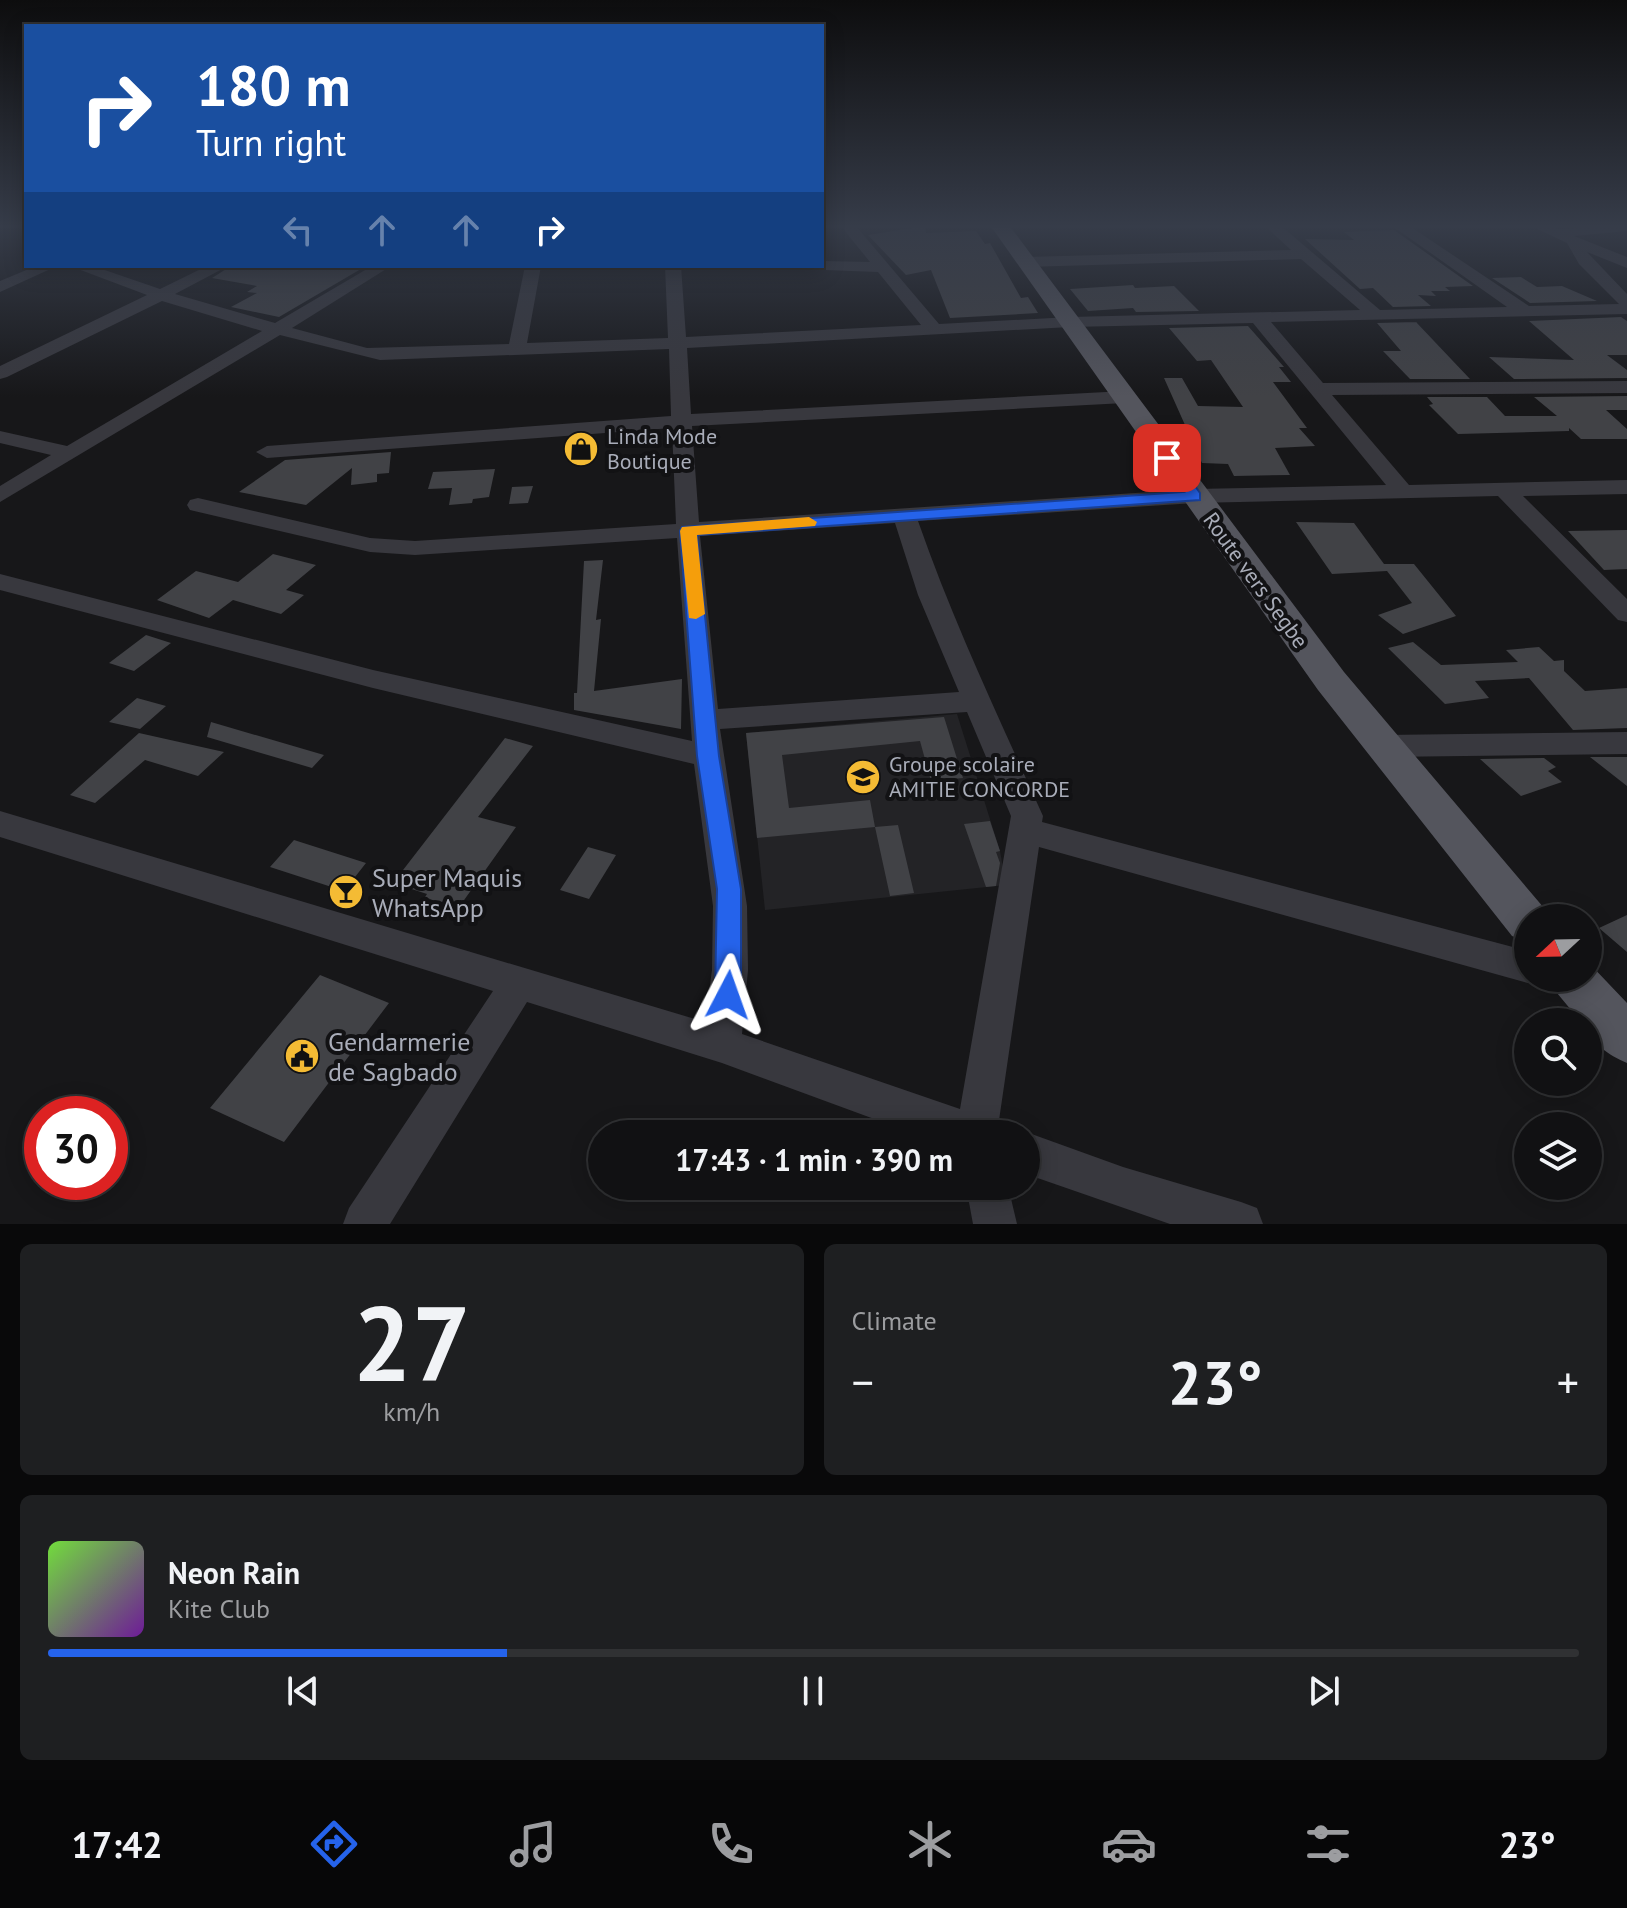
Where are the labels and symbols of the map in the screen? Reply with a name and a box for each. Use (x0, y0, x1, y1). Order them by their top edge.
place label: Linda Mode Boutique (607, 422, 717, 475)
pin (1133, 424, 1201, 492)
shop icon: Linda Mode Boutique (562, 430, 600, 468)
street label: Route vers Segbe (1197, 507, 1315, 653)
place label: Groupe scolaire AMITIE CONCORDE (889, 750, 1070, 803)
school or university icon: Groupe scolaire AMITIE CONCORDE (844, 758, 882, 796)
place label: Super Maquis WhatsApp (372, 861, 522, 924)
bar icon: Super Maquis WhatsApp (327, 873, 365, 911)
north arrow (1514, 904, 1602, 992)
position arrow (686, 953, 770, 1037)
place label: Gendarmerie de Sagbado (328, 1025, 470, 1088)
public building icon: Gendarmerie de Sagbado (283, 1037, 321, 1075)
speed limit sign: 30 (24, 1096, 128, 1200)

